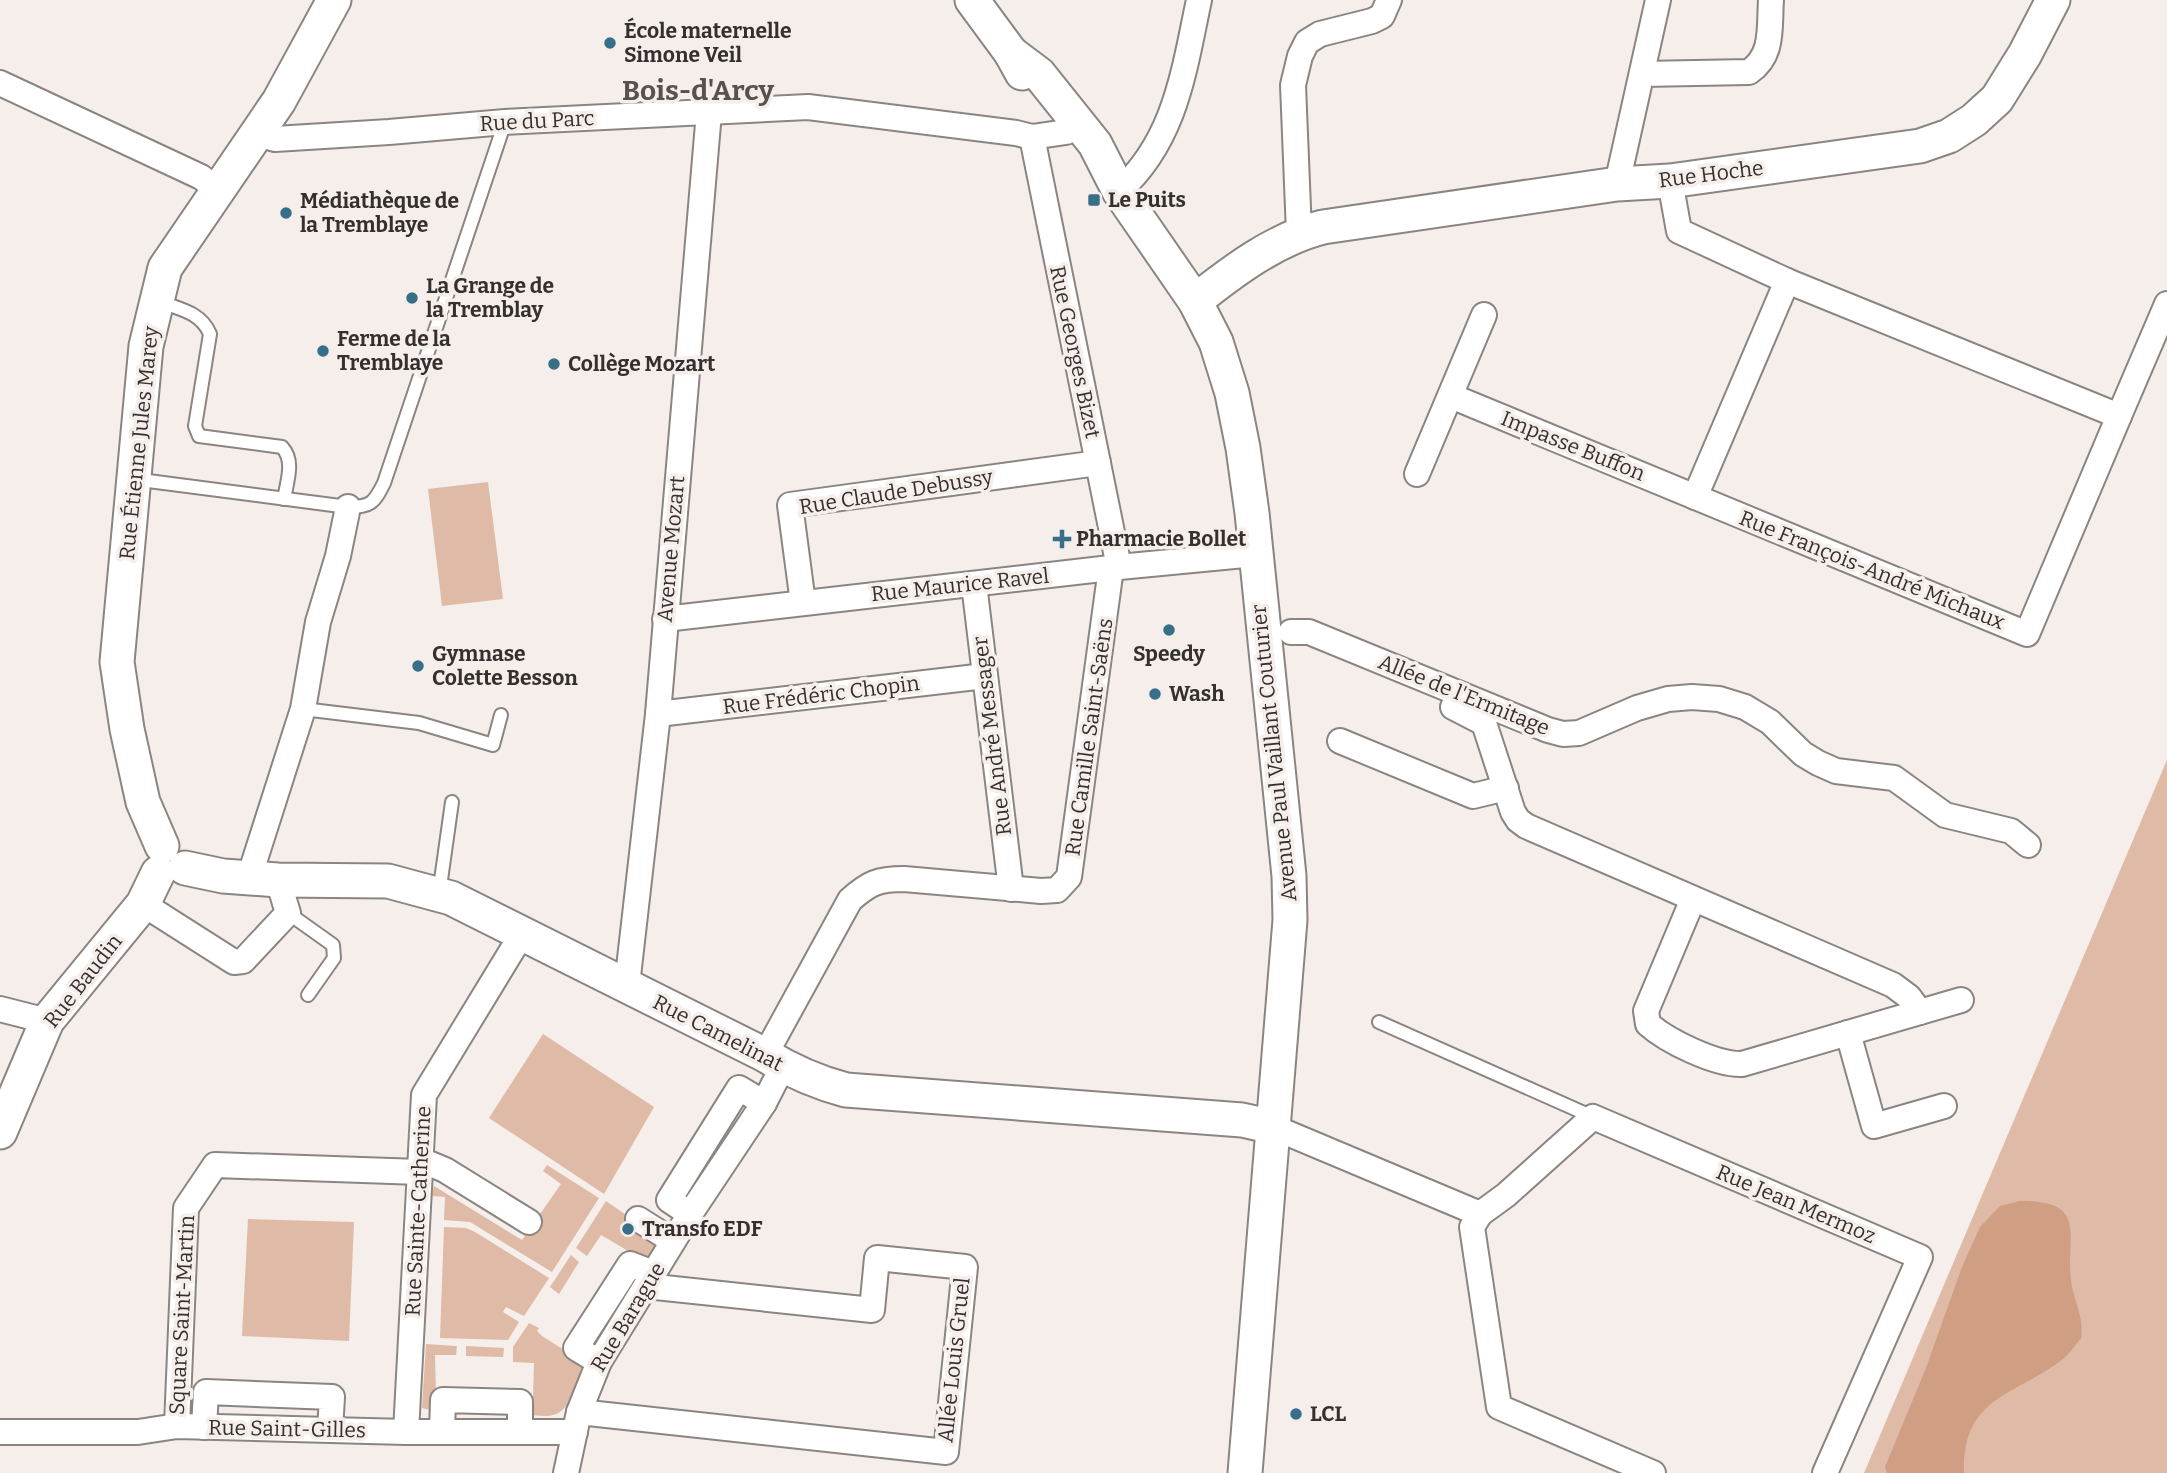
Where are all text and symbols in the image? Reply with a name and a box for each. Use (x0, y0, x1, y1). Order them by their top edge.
place label: École maternelle Simone Veil (624, 17, 792, 68)
marker: École maternelle Simone Veil (602, 35, 618, 51)
district label: Bois-d'Arcy (622, 74, 774, 107)
street label: Rue du Parc (479, 105, 595, 137)
street label: Rue Hoche (1657, 155, 1765, 193)
place label: Le Puits (1108, 187, 1186, 213)
place label: Médiathèque de la Tremblaye (300, 188, 459, 238)
marker: Le Puits (1086, 192, 1102, 208)
marker: Médiathèque de la Tremblaye (278, 205, 294, 221)
street label: Rue Georges Bizet (1044, 263, 1106, 441)
place label: La Grange de la Tremblay (426, 273, 554, 323)
marker: La Grange de la Tremblay (404, 290, 420, 306)
street label: Rue Étienne Jules Marey (114, 324, 164, 561)
place label: Ferme de la Tremblaye (337, 326, 451, 376)
marker: Ferme de la Tremblaye (315, 343, 331, 359)
place label: Collège Mozart (568, 351, 716, 377)
marker: Collège Mozart (546, 356, 562, 372)
street label: Impasse Buffon (1497, 405, 1649, 487)
street label: Rue Claude Debussy (797, 464, 996, 520)
street label: Avenue Mozart (652, 474, 690, 623)
street label: Rue François-André Michaux (1735, 505, 2009, 635)
place label: Pharmacie Bollet (1076, 526, 1247, 552)
marker: Pharmacie Bollet (1054, 531, 1070, 547)
street label: Rue Maurice Ravel (870, 563, 1050, 607)
street label: Avenue Paul Vaillant Couturier (1245, 603, 1303, 903)
street label: Rue Camille Saint-Saëns (1059, 617, 1119, 857)
marker: Speedy (1161, 622, 1177, 638)
street label: Rue André Messager (967, 635, 1017, 837)
place label: Gymnase Colette Besson (432, 641, 578, 691)
place label: Speedy (1133, 641, 1205, 667)
street label: Allée de l'Ermitage (1375, 649, 1553, 741)
marker: Gymnase Colette Besson (410, 658, 426, 674)
street label: Rue Frédéric Chopin (721, 670, 921, 720)
place label: Wash (1169, 681, 1225, 707)
marker: Wash (1147, 686, 1163, 702)
street label: Rue Baudin (38, 929, 128, 1033)
street label: Rue Camelinat (648, 989, 788, 1077)
street label: Rue Sainte-Catherine (400, 1105, 436, 1317)
street label: Rue Jean Mermoz (1713, 1159, 1879, 1249)
street label: Square Saint-Martin (164, 1214, 200, 1416)
place label: Transfo EDF (642, 1216, 763, 1242)
marker: Transfo EDF (620, 1221, 636, 1237)
street label: Rue Barague (585, 1258, 671, 1376)
street label: Allée Louis Gruel (932, 1276, 976, 1444)
place label: LCL (1310, 1401, 1346, 1427)
marker: LCL (1288, 1406, 1304, 1422)
street label: Rue Saint-Gilles (208, 1415, 366, 1443)

